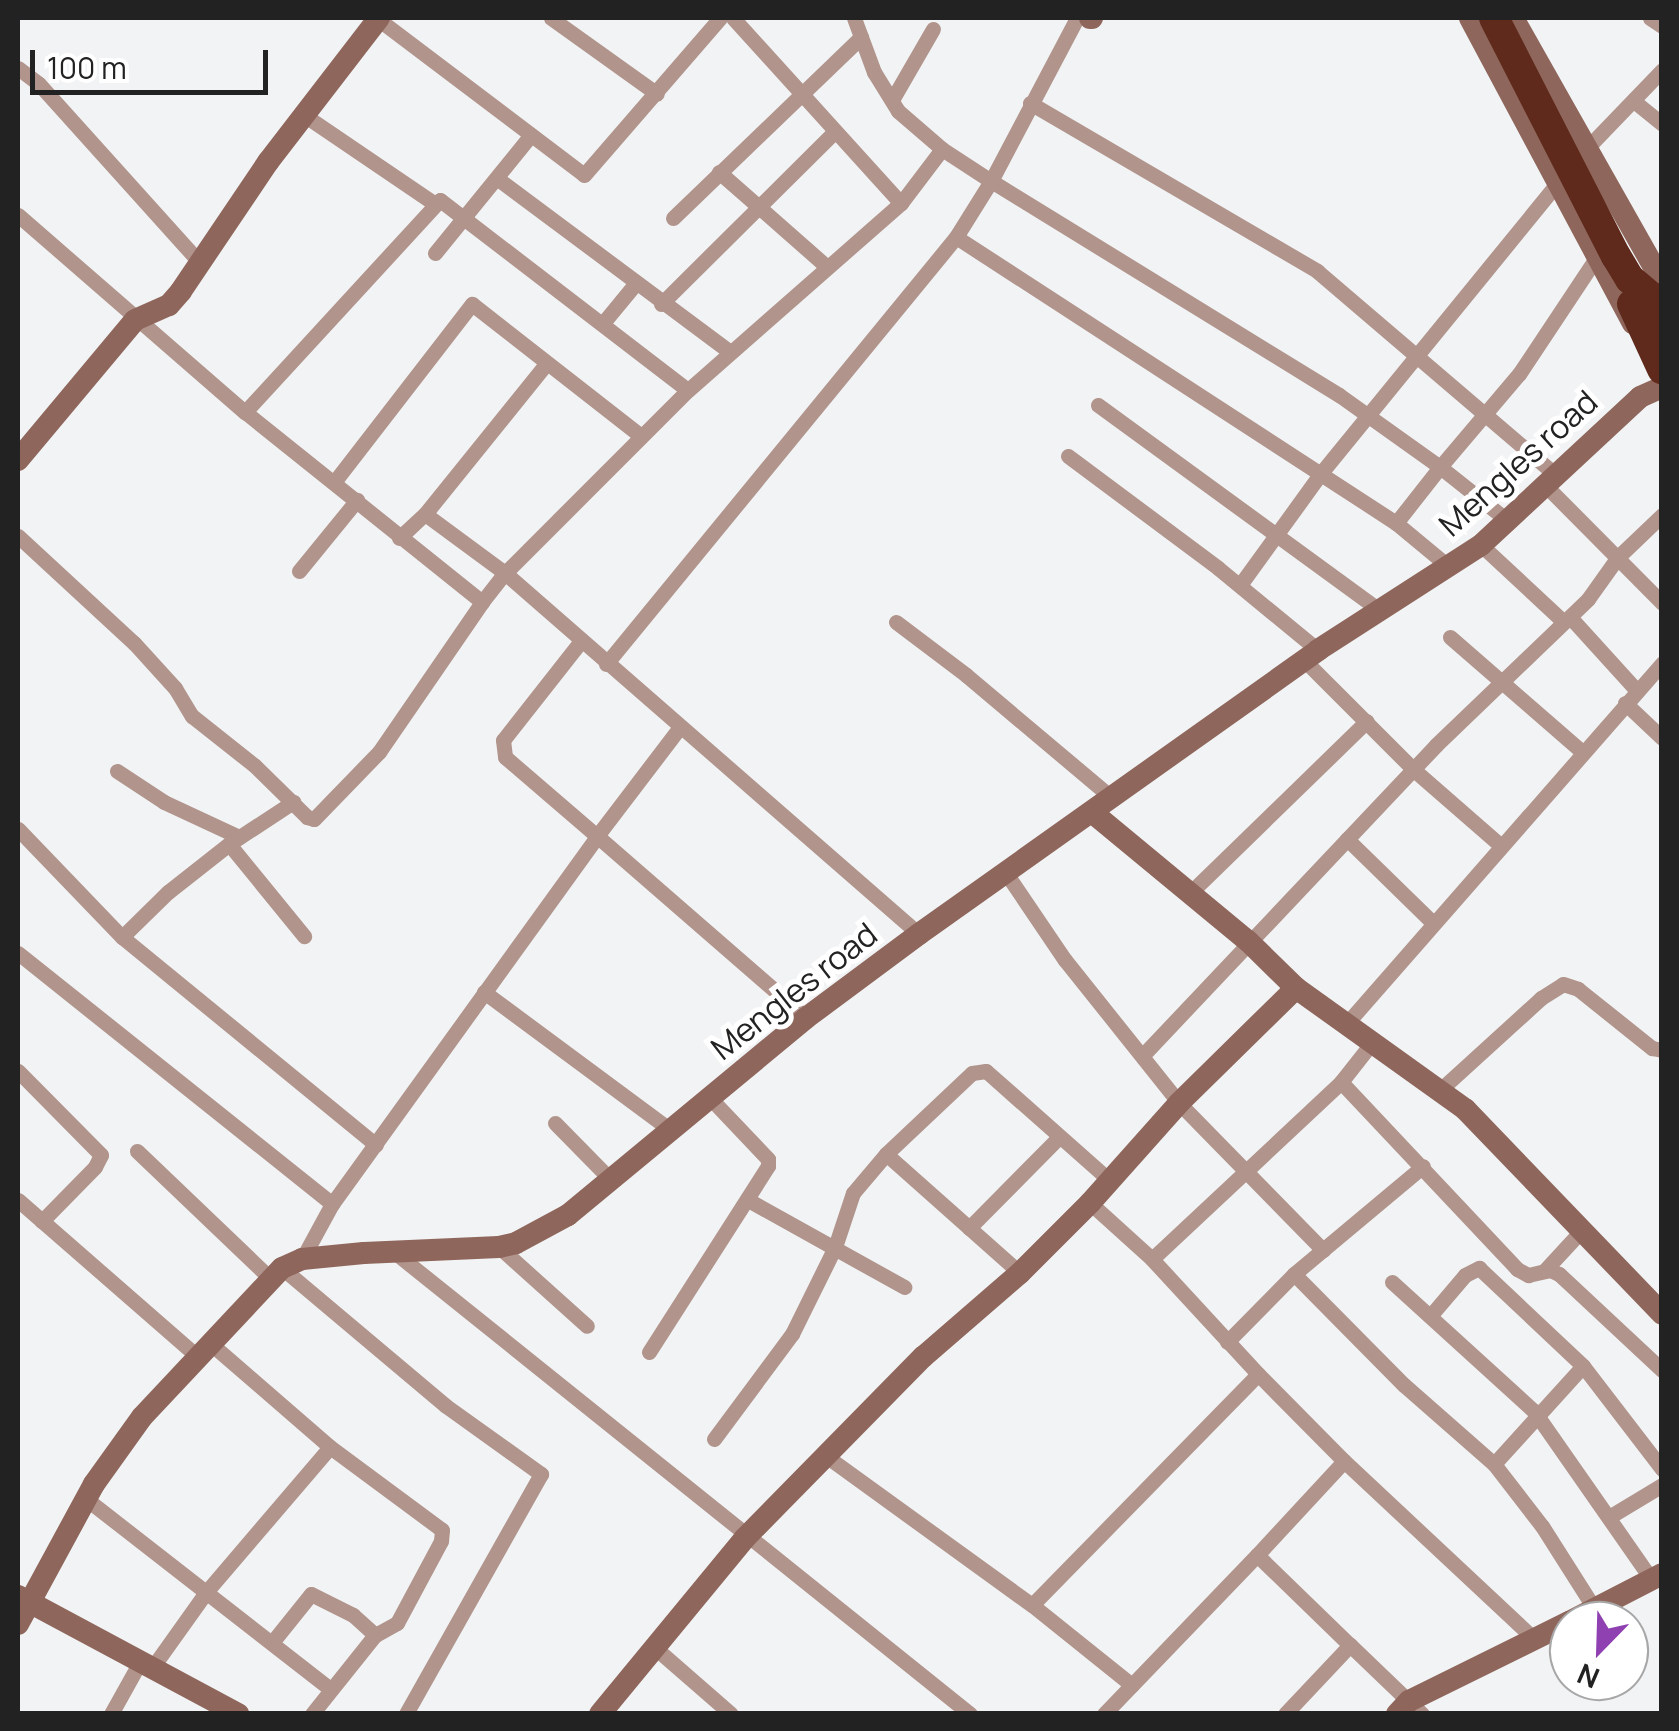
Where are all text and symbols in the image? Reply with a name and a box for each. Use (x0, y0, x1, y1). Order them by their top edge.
scale bar (35, 30, 272, 92)
text: 100 m (47, 47, 127, 88)
street label: Mengles road (1431, 382, 1605, 544)
street label: Mengles road (704, 915, 884, 1067)
north arrow (1549, 1601, 1649, 1701)
text: N (1571, 1655, 1605, 1698)

